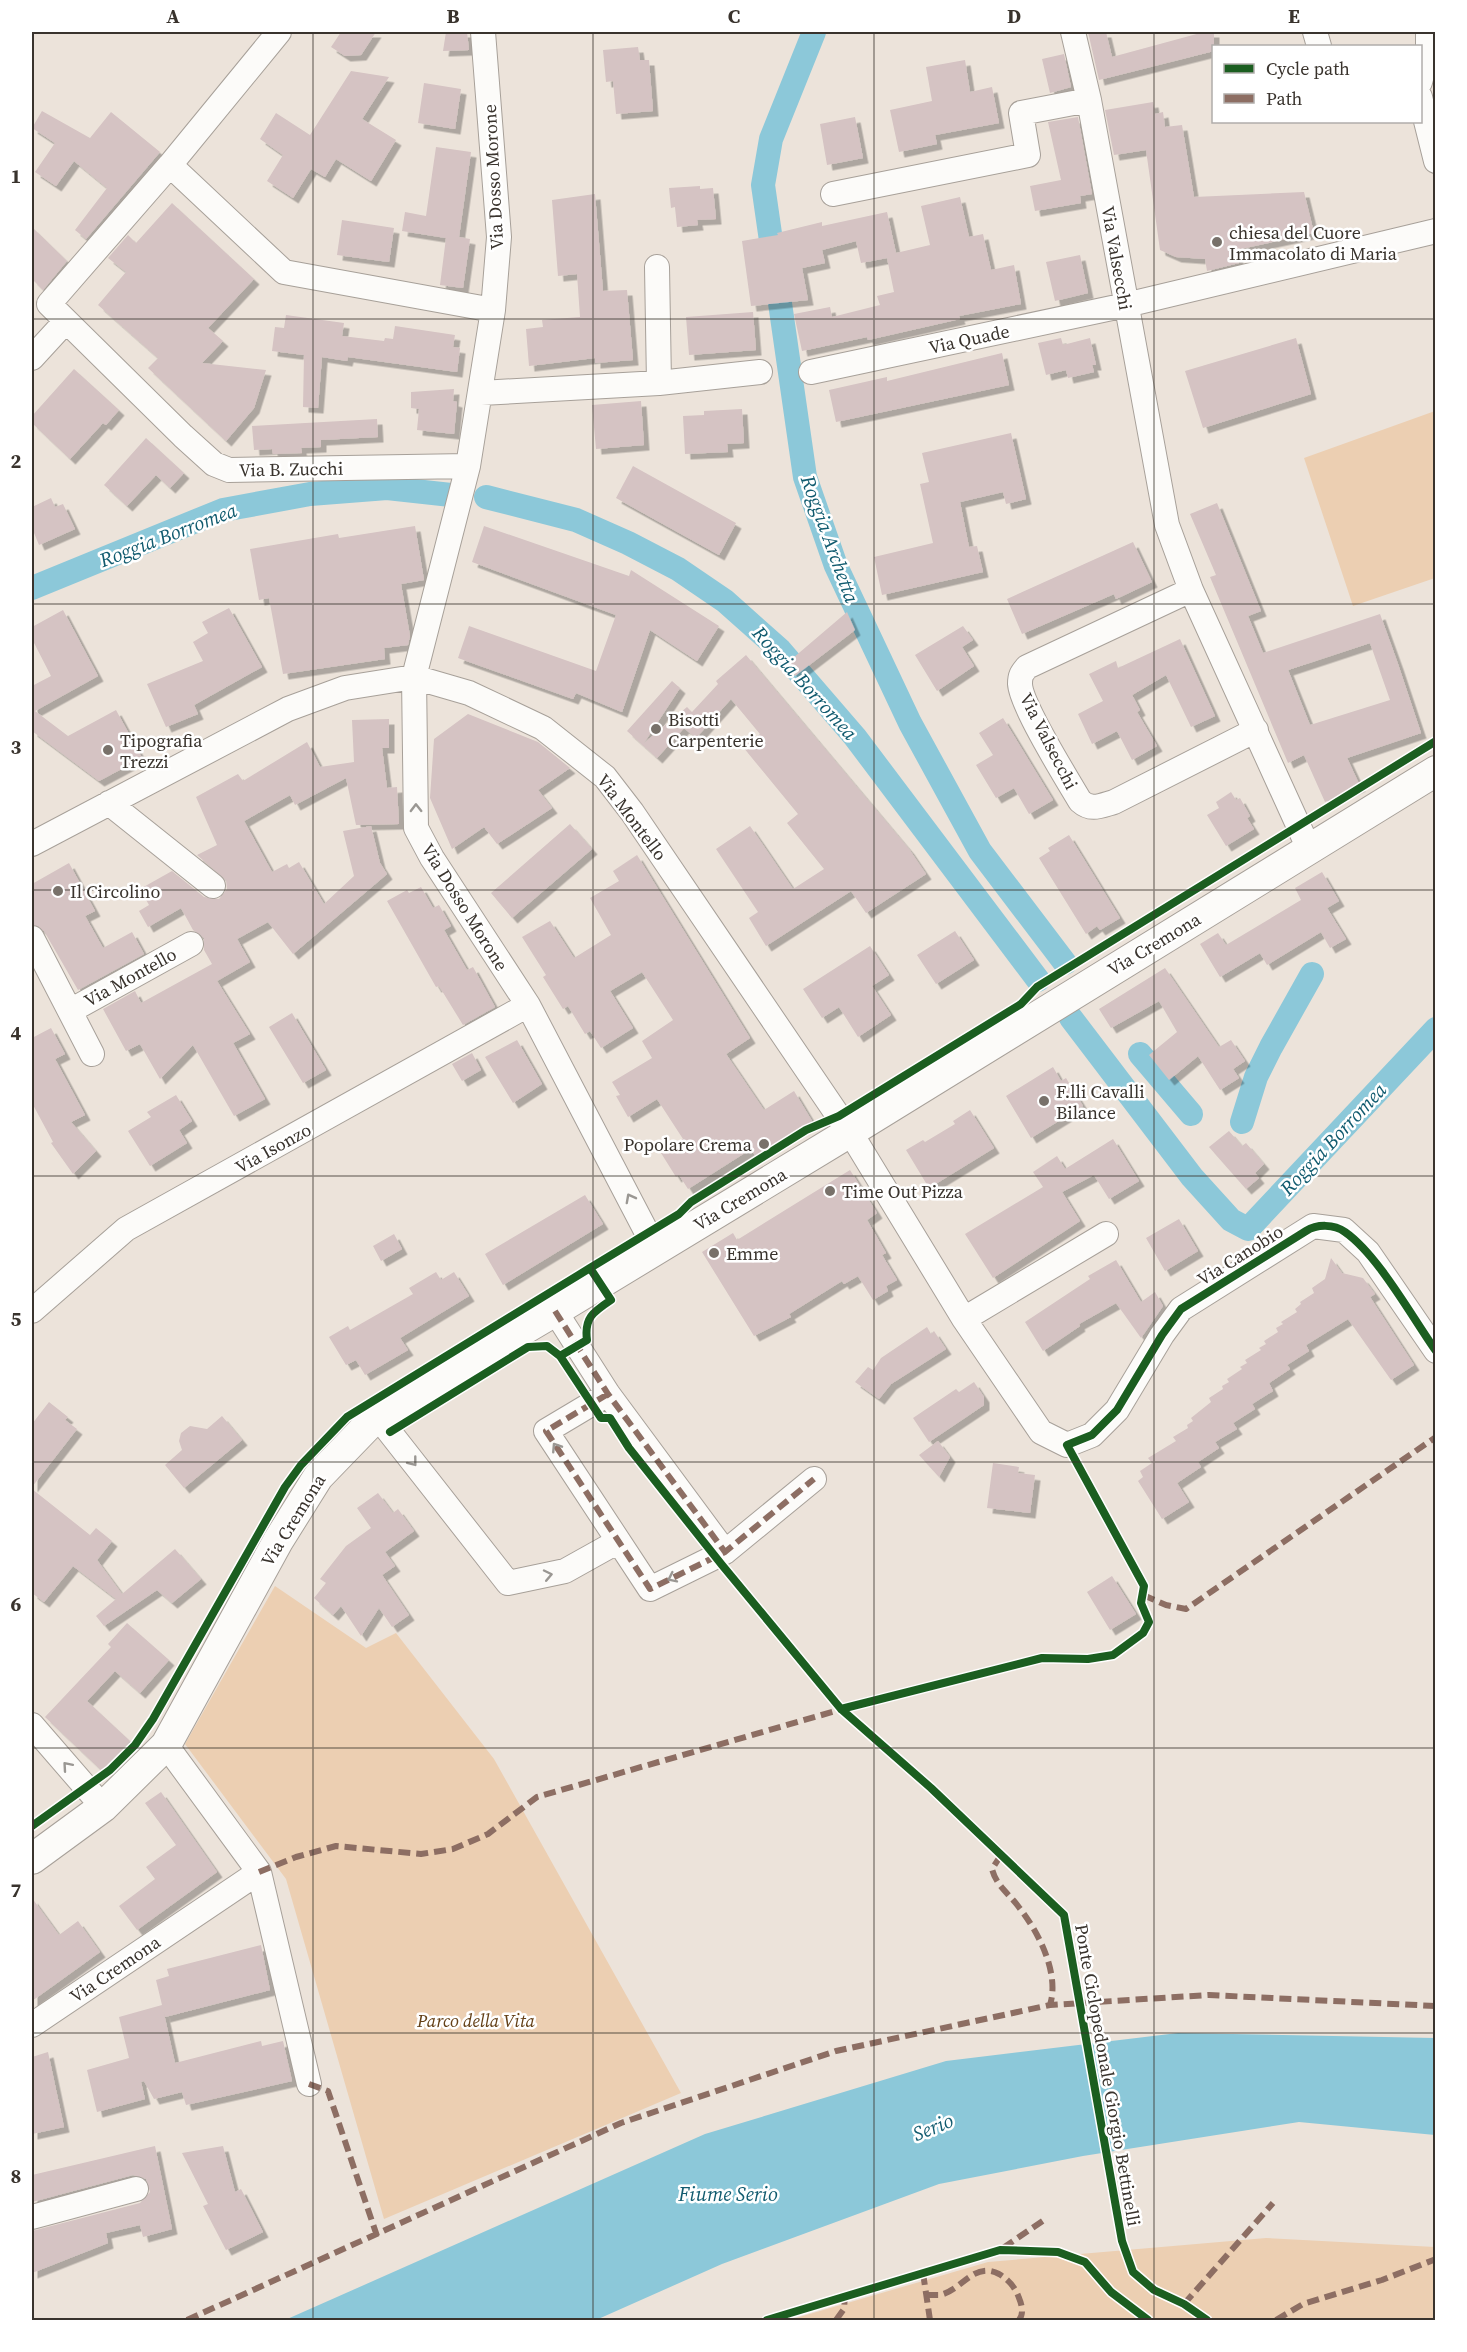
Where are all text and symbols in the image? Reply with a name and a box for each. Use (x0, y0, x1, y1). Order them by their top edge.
text: A (166, 2, 180, 30)
text: B (446, 2, 460, 30)
text: C (728, 2, 740, 30)
text: D (1007, 2, 1021, 30)
text: E (1288, 2, 1300, 30)
legend (1212, 45, 1422, 123)
text: Cycle path (1266, 56, 1350, 81)
text: Path (1266, 86, 1303, 111)
street label: Via Dosso Morone (477, 104, 509, 250)
text: 1 (11, 162, 21, 190)
street label: Via Valsecchi (1096, 204, 1138, 312)
place label: chiesa del Cuore Immacolato di Maria (1229, 220, 1398, 266)
marker: chiesa del Cuore Immacolato di Maria (1210, 235, 1224, 249)
street label: Via Quade (926, 318, 1012, 360)
text: 2 (11, 447, 22, 475)
street label: Via B. Zucchi (239, 456, 343, 482)
water label: Roggia Archetta (794, 470, 866, 607)
water label: Roggia Borromea (94, 496, 241, 574)
water label: Roggia Borromea (745, 619, 864, 747)
street label: Via Valsecchi (1014, 688, 1084, 794)
place label: Bisotti Carpenterie (668, 707, 764, 753)
marker: Bisotti Carpenterie (649, 722, 663, 736)
place label: Tipografia Trezzi (120, 728, 203, 774)
text: 3 (11, 733, 22, 761)
marker: Tipografia Trezzi (101, 743, 115, 757)
street label: Via Montello (591, 769, 673, 865)
one-way arrow (410, 804, 422, 813)
street label: Via Dosso Morone (416, 839, 514, 975)
place label: Il Circolino (70, 879, 161, 904)
marker: Il Circolino (51, 884, 65, 898)
street label: Via Cremona (1103, 906, 1206, 982)
street label: Via Montello (79, 941, 181, 1013)
text: 4 (11, 1019, 22, 1047)
water label: Roggia Borromea (1273, 1076, 1393, 1202)
place label: F.lli Cavalli Bilance (1056, 1079, 1145, 1125)
marker: F.lli Cavalli Bilance (1037, 1094, 1051, 1108)
street label: Via Isonzo (230, 1117, 316, 1179)
place label: Popolare Crema (623, 1132, 753, 1157)
marker: Popolare Crema (757, 1137, 771, 1151)
street label: Via Cremona (689, 1161, 792, 1237)
place label: Time Out Pizza (842, 1179, 964, 1204)
marker: Time Out Pizza (823, 1184, 837, 1198)
one-way arrow (626, 1193, 637, 1204)
street label: Via Canobio (1192, 1219, 1288, 1291)
place label: Emme (726, 1241, 778, 1266)
marker: Emme (707, 1246, 721, 1260)
text: 5 (11, 1305, 22, 1333)
one-way arrow (553, 1442, 564, 1453)
one-way arrow (406, 1455, 417, 1466)
street label: Via Cremona (255, 1468, 332, 1571)
one-way arrow (543, 1569, 553, 1582)
one-way arrow (668, 1571, 679, 1582)
text: 6 (11, 1590, 22, 1618)
one-way arrow (63, 1762, 74, 1773)
text: 7 (11, 1876, 22, 1904)
street label: Ponte Ciclopedonale Giorgio Bettinelli (1069, 1922, 1147, 2228)
street label: Via Cremona (65, 1929, 166, 2009)
park label: Parco della Vita (416, 2008, 536, 2033)
water label: Serio (908, 2106, 958, 2148)
text: 8 (11, 2162, 21, 2190)
water label: Fiume Serio (677, 2180, 778, 2208)

